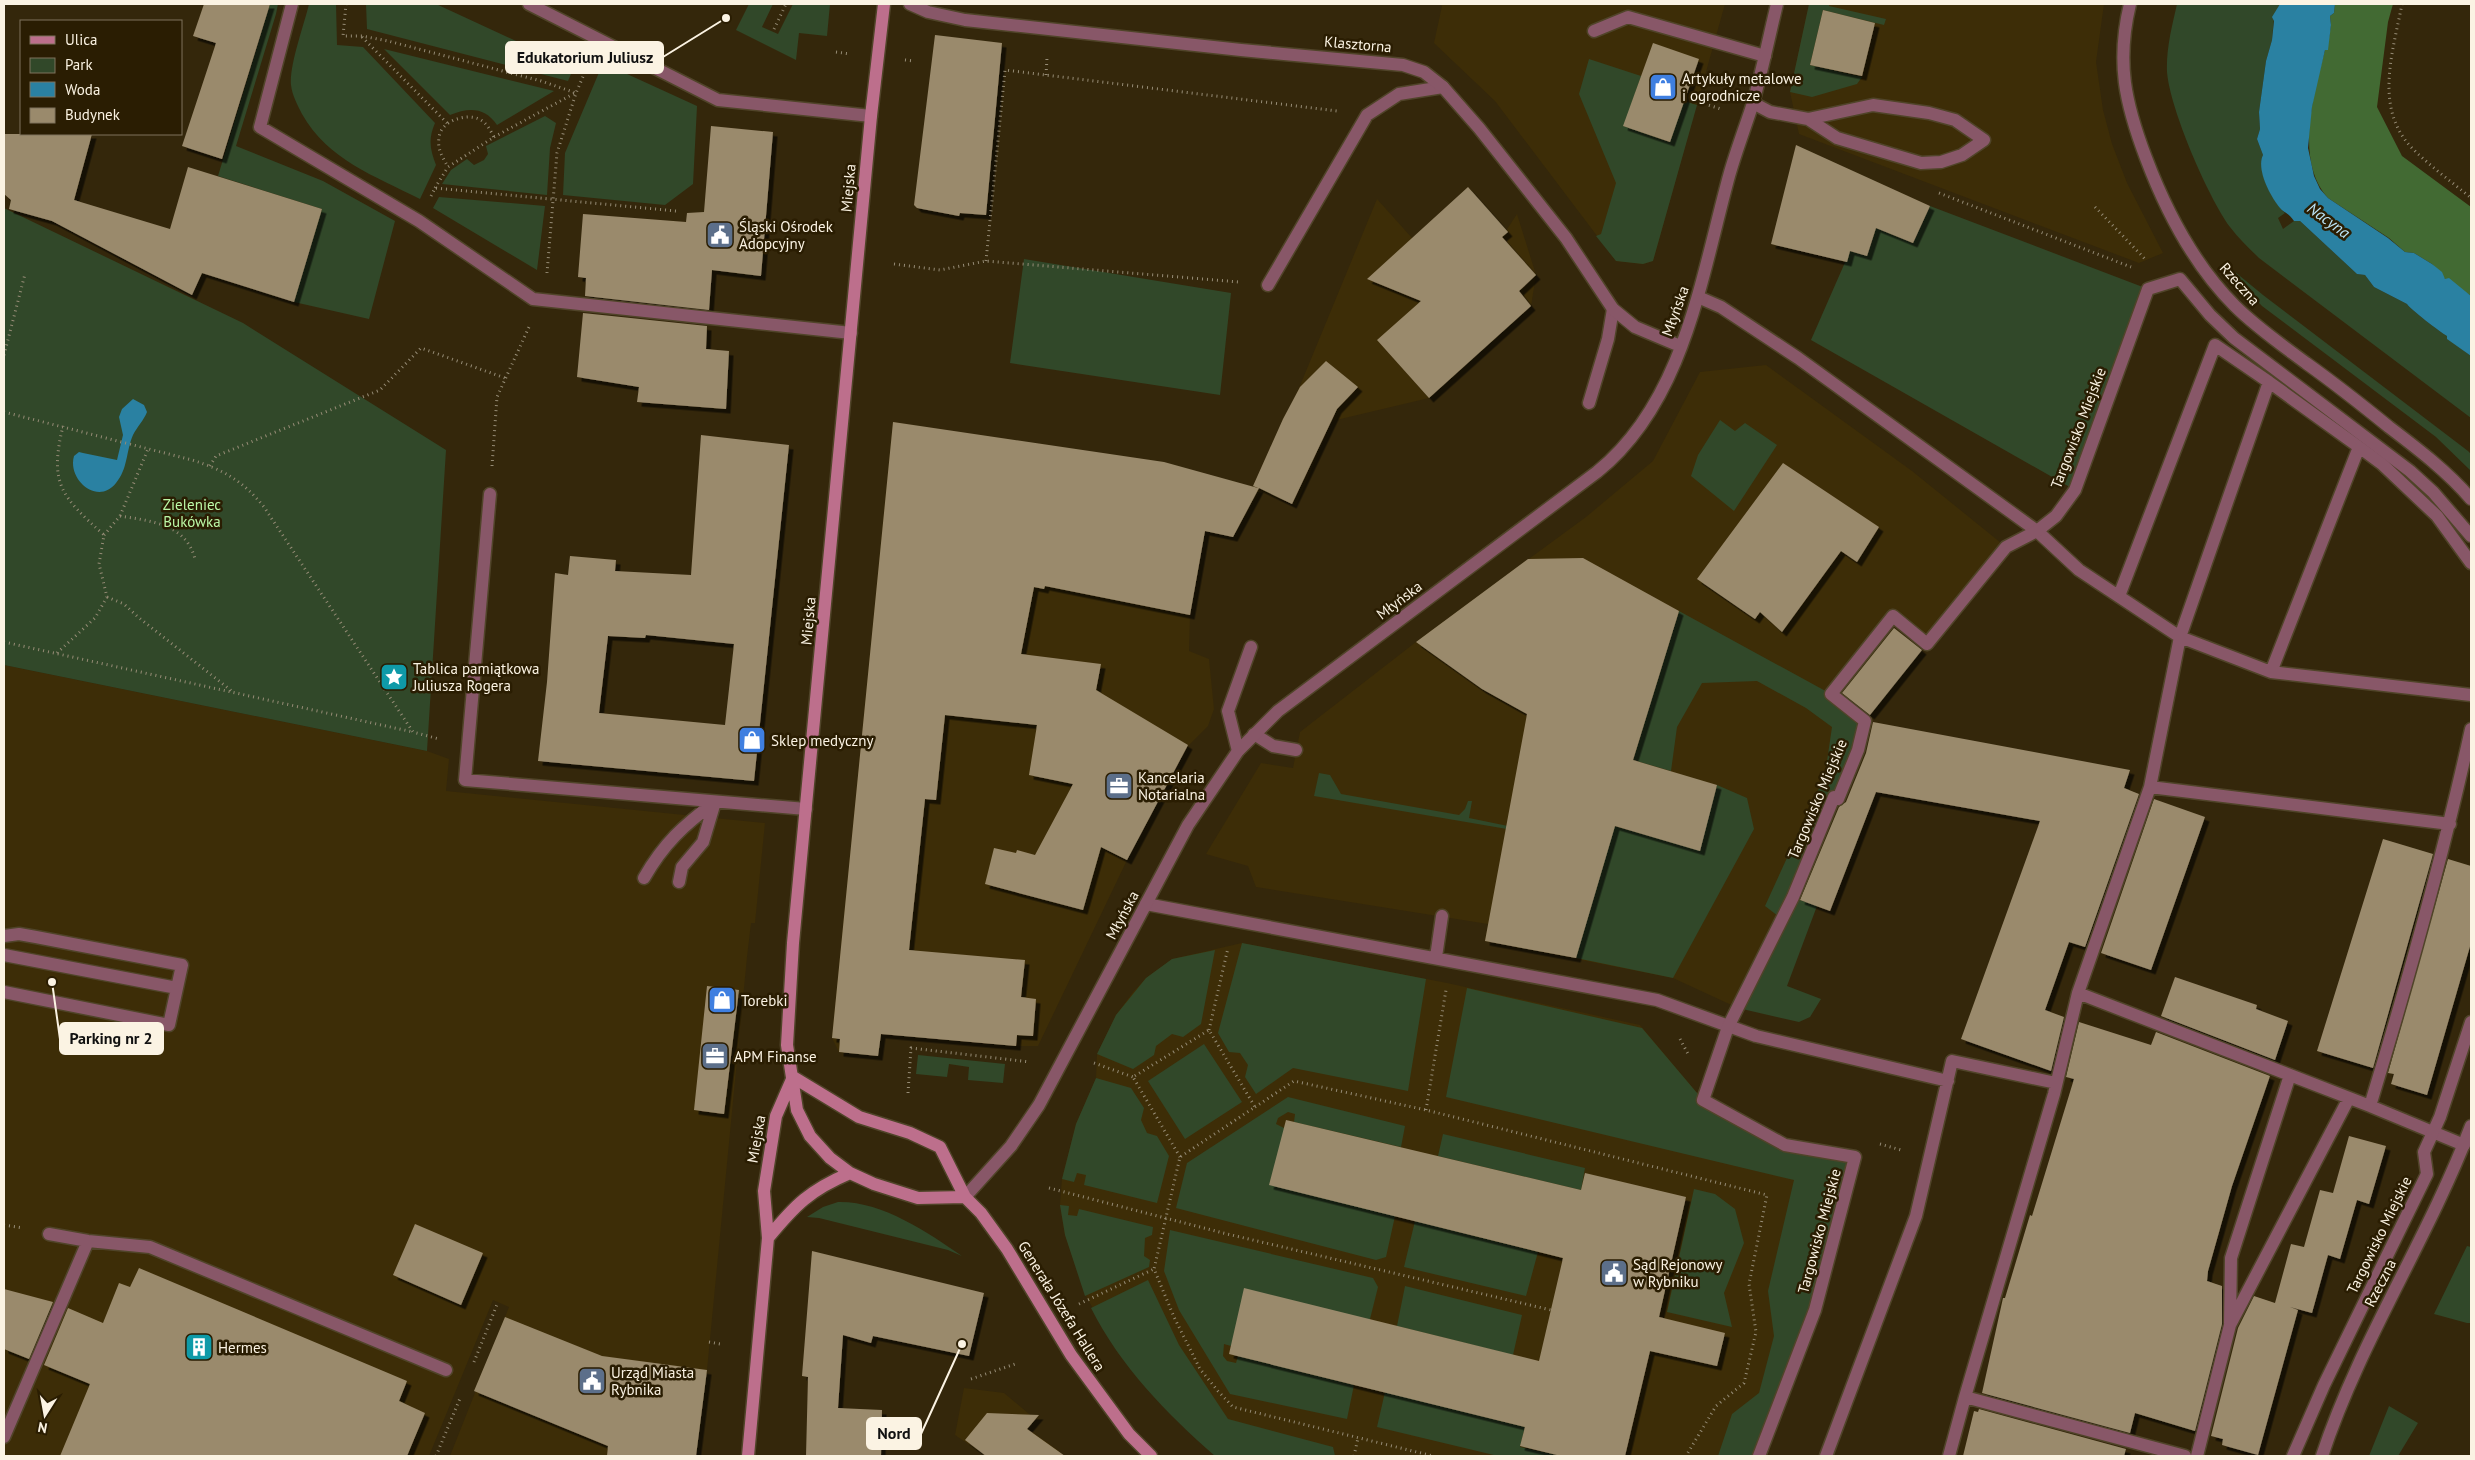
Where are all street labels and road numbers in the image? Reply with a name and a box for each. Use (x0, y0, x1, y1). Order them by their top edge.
street label: Klasztorna (1323, 32, 1393, 56)
street label: Miejska (836, 163, 860, 213)
street label: Rzeczna (2216, 259, 2264, 309)
street label: Młyńska (1657, 283, 1693, 339)
street label: Targowisko Miejskie (2046, 365, 2110, 491)
street label: Młyńska (1372, 577, 1426, 623)
street label: Miejska (796, 596, 820, 646)
street label: Targowisko Miejskie (1783, 736, 1851, 862)
street label: Młyńska (1101, 887, 1143, 943)
street label: Miejska (742, 1113, 770, 1165)
street label: Targowisko Miejskie (1793, 1167, 1845, 1295)
street label: Targowisko Miejskie (2342, 1173, 2416, 1297)
street label: Generała Józefa Hallera (1014, 1237, 1110, 1375)
street label: Rzeczna (2360, 1256, 2400, 1310)

